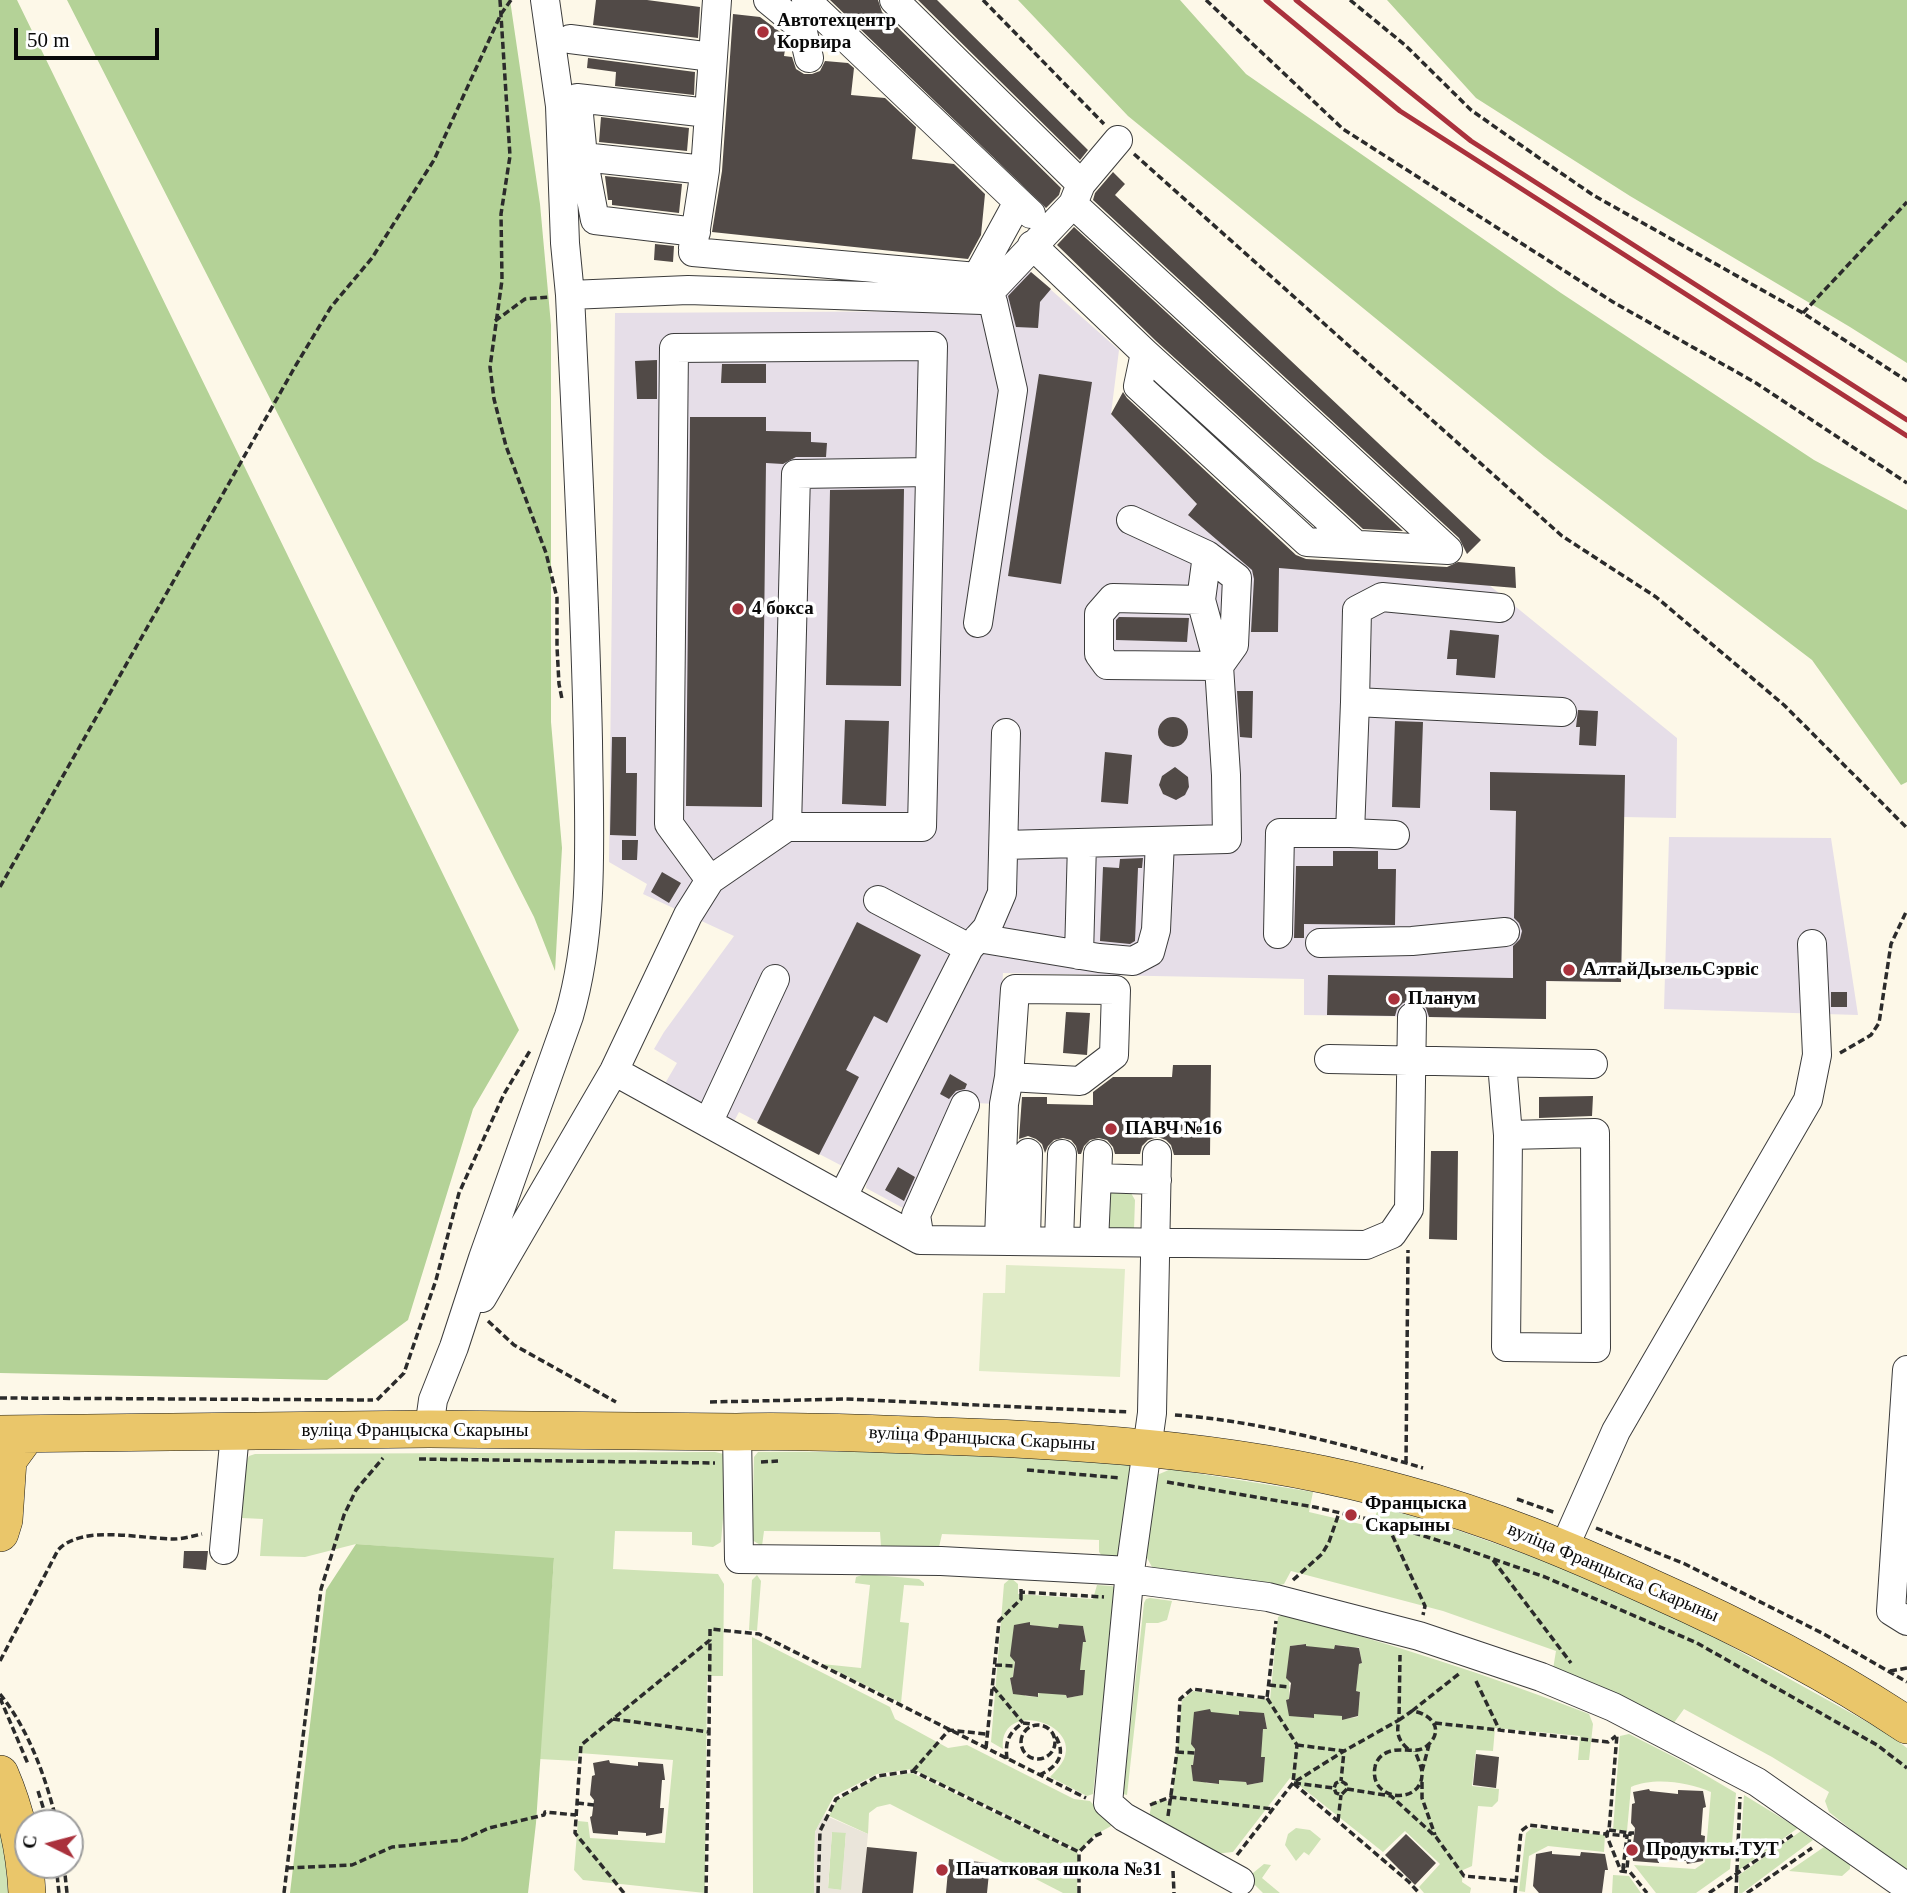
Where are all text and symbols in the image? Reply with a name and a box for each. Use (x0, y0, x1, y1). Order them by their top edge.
place label: Автотехцентр Корвира (777, 10, 896, 54)
scale bar (18, 14, 163, 58)
marker: Автотехцентр Корвира (755, 24, 771, 40)
text: 50 m (27, 28, 70, 52)
place label: 4 бокса (752, 598, 814, 620)
marker: 4 бокса (730, 601, 746, 617)
place label: АлтайДызельСэрвіс (1583, 959, 1759, 981)
marker: АлтайДызельСэрвіс (1561, 962, 1577, 978)
place label: Планум (1408, 988, 1476, 1010)
marker: Планум (1386, 991, 1402, 1007)
place label: ПАВЧ №16 (1125, 1118, 1222, 1140)
marker: ПАВЧ №16 (1103, 1121, 1119, 1137)
street label: вуліца Францыска Скарыны (302, 1420, 528, 1442)
street label: вуліца Францыска Скарыны (868, 1422, 1096, 1456)
place label: Францыска Скарыны (1365, 1493, 1467, 1537)
marker: Францыска Скарыны (1343, 1507, 1359, 1523)
street label: вуліца Францыска Скарыны (1504, 1518, 1722, 1628)
north arrow (14, 1809, 84, 1879)
text: С (18, 1834, 41, 1850)
place label: Продукты.ТУТ (1646, 1839, 1779, 1861)
marker: Продукты.ТУТ (1624, 1842, 1640, 1858)
place label: Пачатковая школа №31 (956, 1859, 1162, 1881)
marker: Пачатковая школа №31 (934, 1862, 950, 1878)

